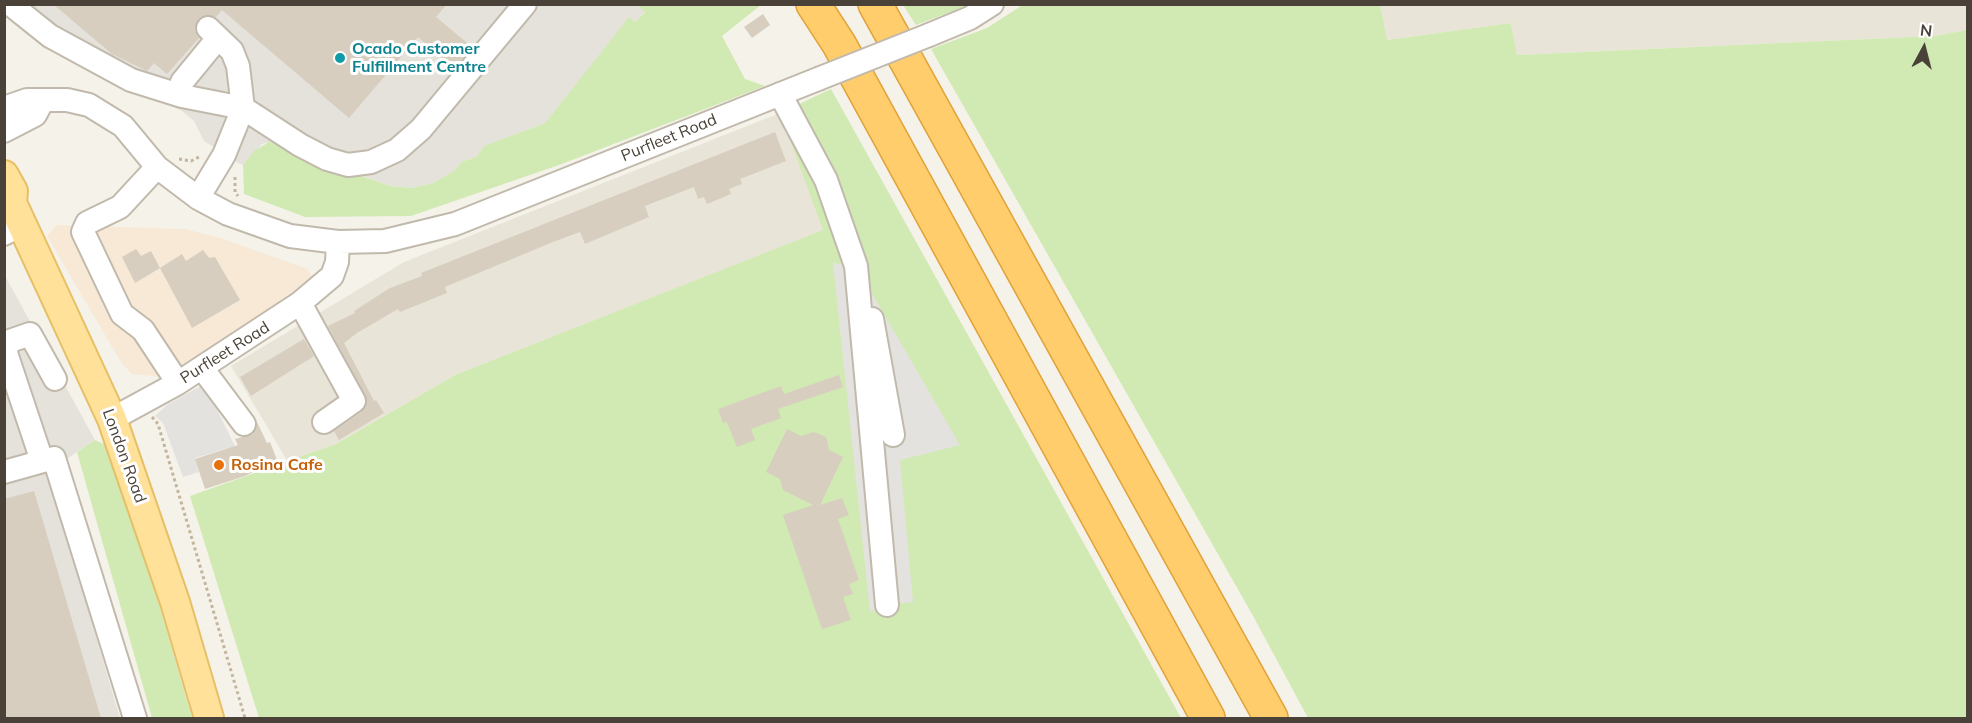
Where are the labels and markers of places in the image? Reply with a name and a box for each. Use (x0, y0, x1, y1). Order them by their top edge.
place label: Ocado Customer Fulfillment Centre (352, 39, 486, 77)
marker: Ocado Customer Fulfillment Centre (333, 51, 347, 65)
place label: Rosina Cafe (231, 455, 323, 475)
marker: Rosina Cafe (212, 458, 226, 472)

